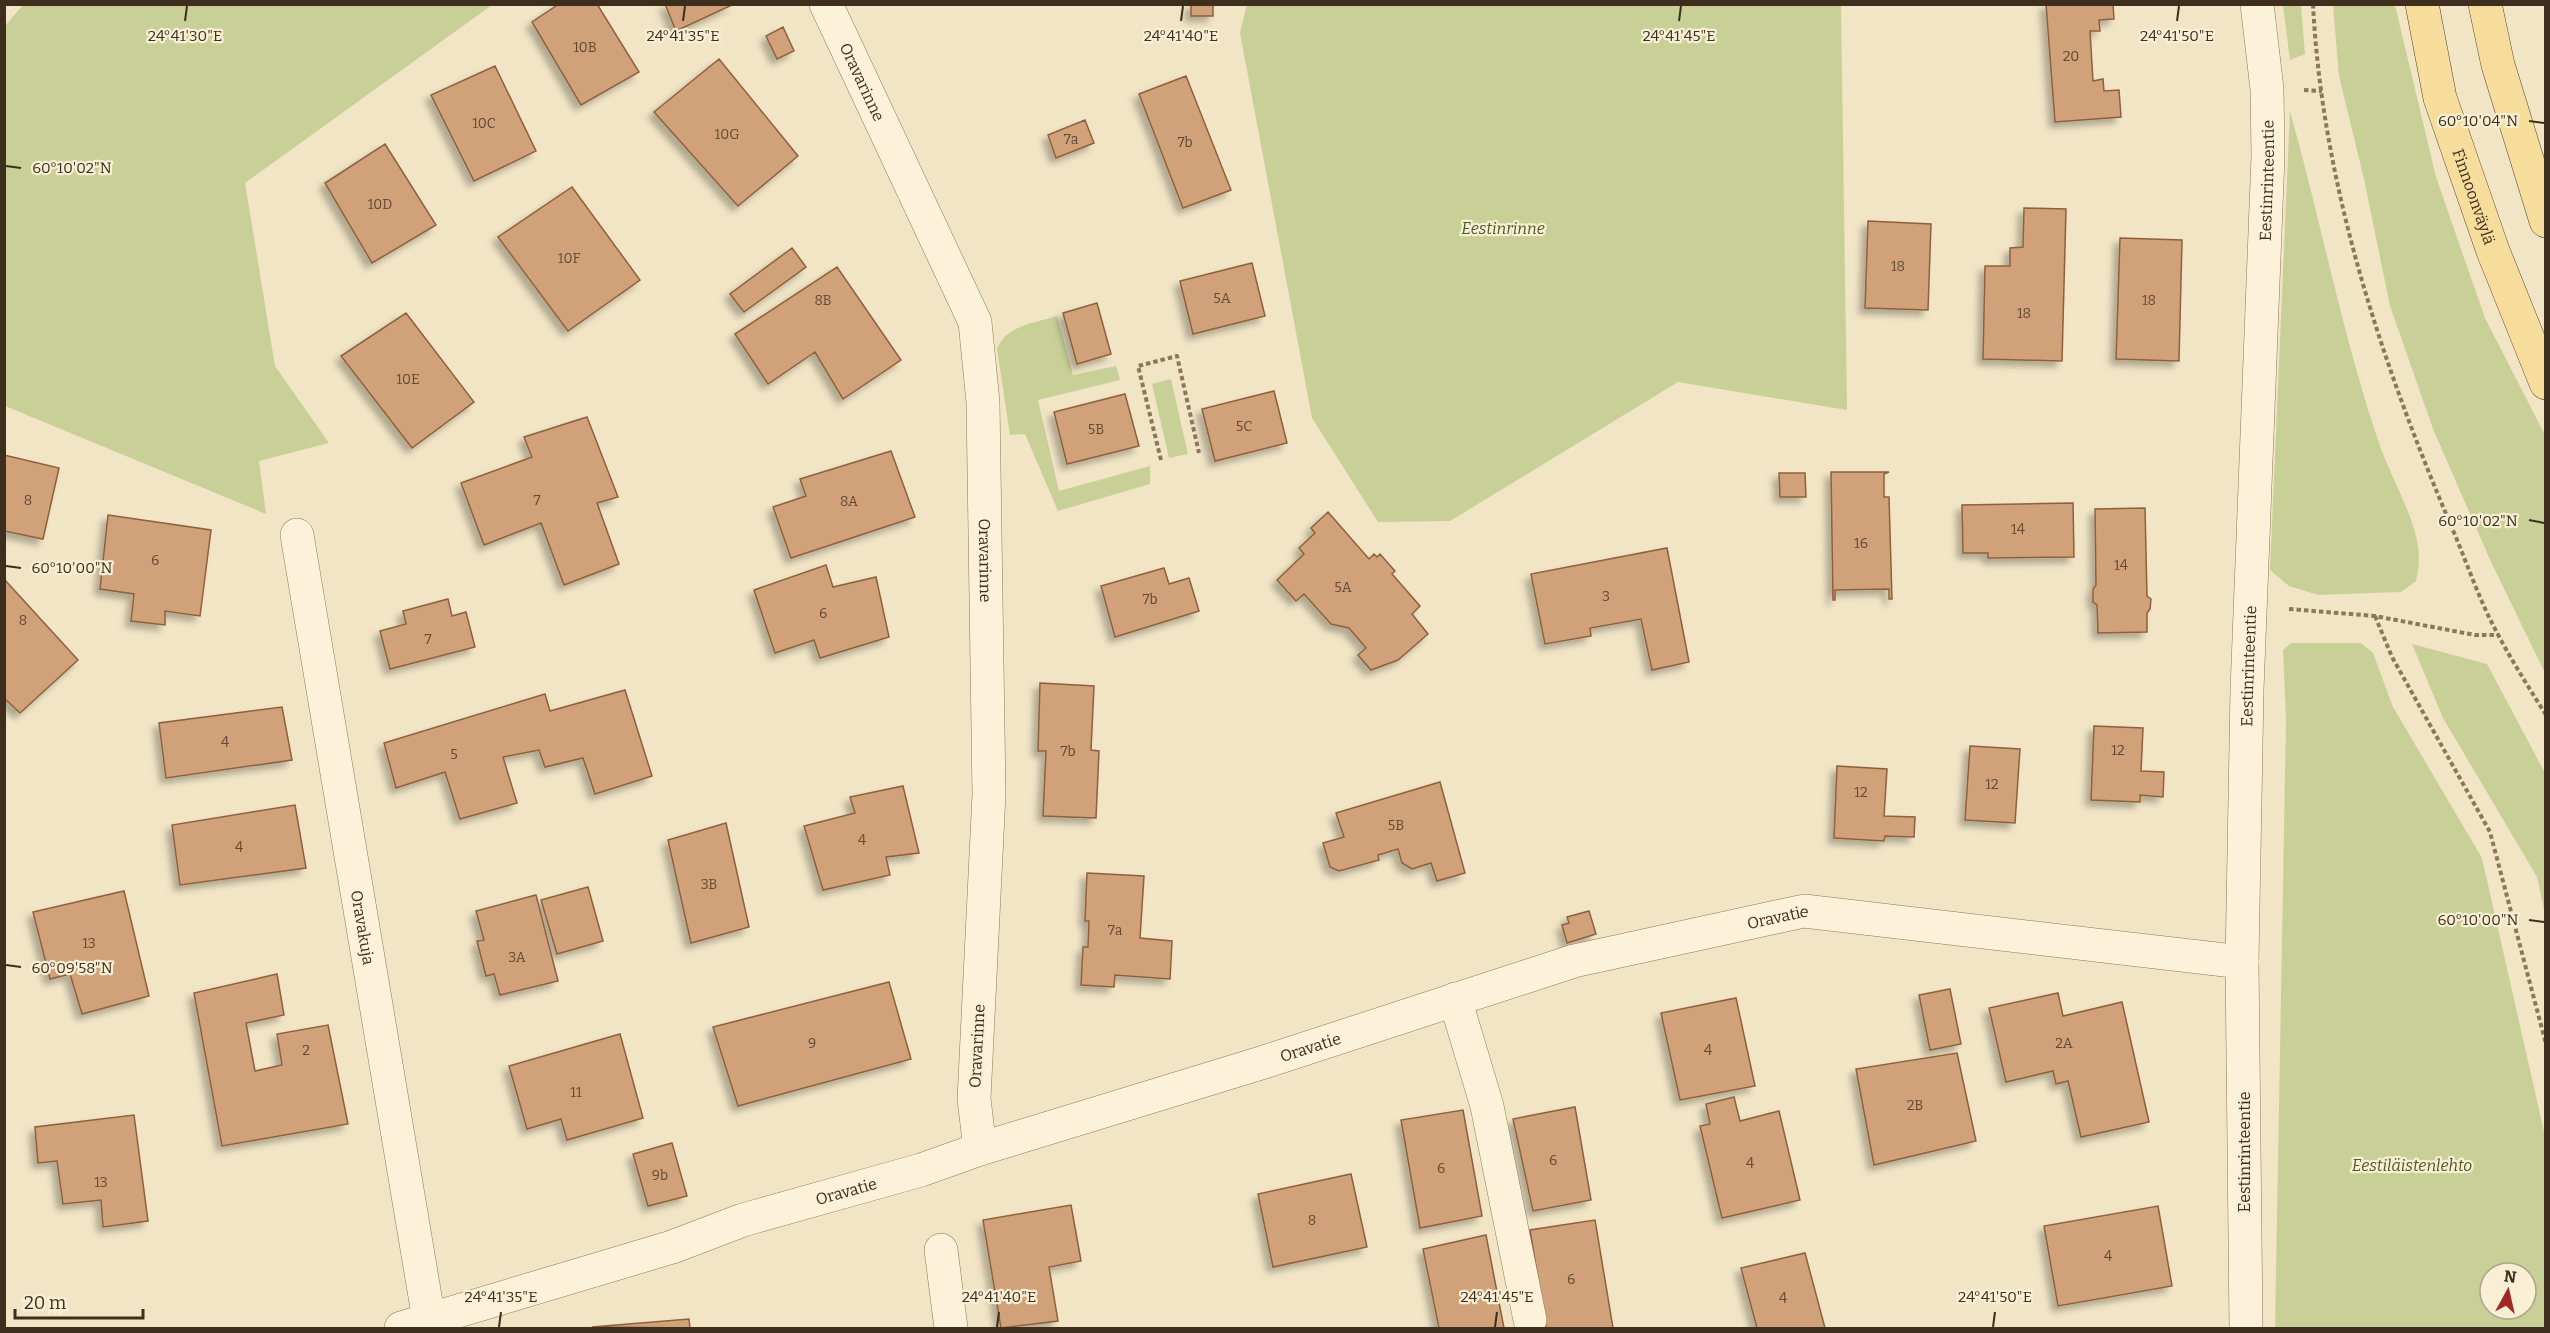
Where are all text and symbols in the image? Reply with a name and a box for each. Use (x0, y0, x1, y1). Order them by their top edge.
text: 24°41'30"E (148, 27, 222, 45)
text: 24°41'35"E (647, 27, 719, 45)
text: 24°41'40"E (1144, 27, 1218, 45)
text: 24°41'45"E (1642, 27, 1716, 45)
text: 24°41'50"E (2140, 27, 2214, 45)
house number: 10B (573, 39, 597, 56)
street label: Oravarinne (836, 40, 889, 124)
house number: 20 (2063, 48, 2079, 65)
text: 60°10'04"N (2438, 112, 2518, 130)
house number: 10C (472, 115, 496, 132)
street label: Eestinrinteentie (2255, 120, 2278, 241)
house number: 10G (715, 126, 740, 143)
house number: 7a (1064, 131, 1079, 148)
house number: 7b (1177, 134, 1193, 151)
street label: Finnoonväylä (2449, 146, 2500, 247)
text: 60°10'02"N (32, 159, 112, 177)
house number: 10D (368, 196, 392, 213)
park label: Eestinrinne (1461, 219, 1545, 238)
house number: 10F (558, 250, 580, 267)
house number: 18 (1891, 258, 1905, 275)
house number: 5A (1213, 290, 1231, 307)
house number: 8B (814, 292, 832, 309)
house number: 18 (2142, 292, 2156, 309)
house number: 18 (2017, 305, 2031, 322)
house number: 10E (396, 371, 420, 388)
house number: 5C (1236, 418, 1252, 435)
house number: 5B (1088, 421, 1104, 438)
house number: 8 (24, 492, 32, 509)
house number: 7 (533, 492, 541, 509)
house number: 8A (840, 493, 858, 510)
text: 60°10'02"N (2438, 512, 2518, 530)
street label: Oravarinne (975, 518, 996, 603)
house number: 14 (2011, 521, 2025, 538)
house number: 16 (1854, 535, 1868, 552)
house number: 6 (151, 552, 159, 569)
house number: 14 (2114, 557, 2128, 574)
text: 60°10'00"N (32, 559, 113, 577)
house number: 5A (1334, 579, 1352, 596)
house number: 3 (1602, 588, 1610, 605)
house number: 7b (1142, 591, 1158, 608)
house number: 6 (819, 605, 827, 622)
street label: Eestinrinteentie (2237, 605, 2260, 727)
house number: 8 (19, 612, 27, 629)
house number: 7 (424, 631, 432, 648)
house number: 4 (221, 734, 229, 751)
house number: 12 (2111, 742, 2125, 759)
house number: 7b (1060, 743, 1076, 760)
house number: 5 (450, 746, 458, 763)
house number: 12 (1985, 776, 1999, 793)
house number: 12 (1854, 784, 1868, 801)
house number: 5B (1388, 817, 1404, 834)
house number: 4 (858, 832, 866, 849)
house number: 4 (235, 839, 243, 856)
house number: 3B (701, 876, 717, 893)
street label: Oravakuja (347, 889, 379, 966)
street label: Oravatie (1745, 901, 1810, 933)
text: 60°10'00"N (2438, 911, 2519, 929)
house number: 7a (1108, 922, 1123, 939)
house number: 13 (82, 935, 96, 952)
house number: 3A (508, 949, 526, 966)
text: 60°09'58"N (31, 959, 113, 977)
street label: Oravarinne (965, 1004, 989, 1088)
street label: Oravatie (1277, 1028, 1343, 1066)
house number: 9 (808, 1035, 816, 1052)
house number: 2A (2055, 1035, 2073, 1052)
house number: 2 (302, 1042, 310, 1059)
house number: 4 (1704, 1042, 1712, 1059)
house number: 11 (570, 1084, 582, 1101)
street label: Eestinrinteentie (2235, 1091, 2254, 1213)
house number: 2B (1907, 1097, 1923, 1114)
house number: 6 (1549, 1152, 1557, 1169)
house number: 4 (1746, 1155, 1754, 1172)
park label: Eestiläistenlehto (2352, 1156, 2472, 1175)
house number: 6 (1437, 1160, 1445, 1177)
house number: 9b (652, 1167, 668, 1184)
street label: Oravatie (813, 1173, 879, 1209)
house number: 13 (94, 1174, 108, 1191)
house number: 8 (1308, 1212, 1316, 1229)
house number: 4 (2104, 1248, 2112, 1265)
north arrow (2478, 1261, 2538, 1321)
text: N (2503, 1266, 2517, 1287)
house number: 6 (1567, 1271, 1575, 1288)
scale bar (15, 1282, 142, 1320)
text: 24°41'35"E (465, 1288, 537, 1306)
text: 24°41'40"E (962, 1288, 1036, 1306)
text: 24°41'45"E (1460, 1288, 1534, 1306)
text: 24°41'50"E (1958, 1288, 2032, 1306)
house number: 4 (1779, 1290, 1787, 1307)
text: 20 m (24, 1292, 66, 1314)

